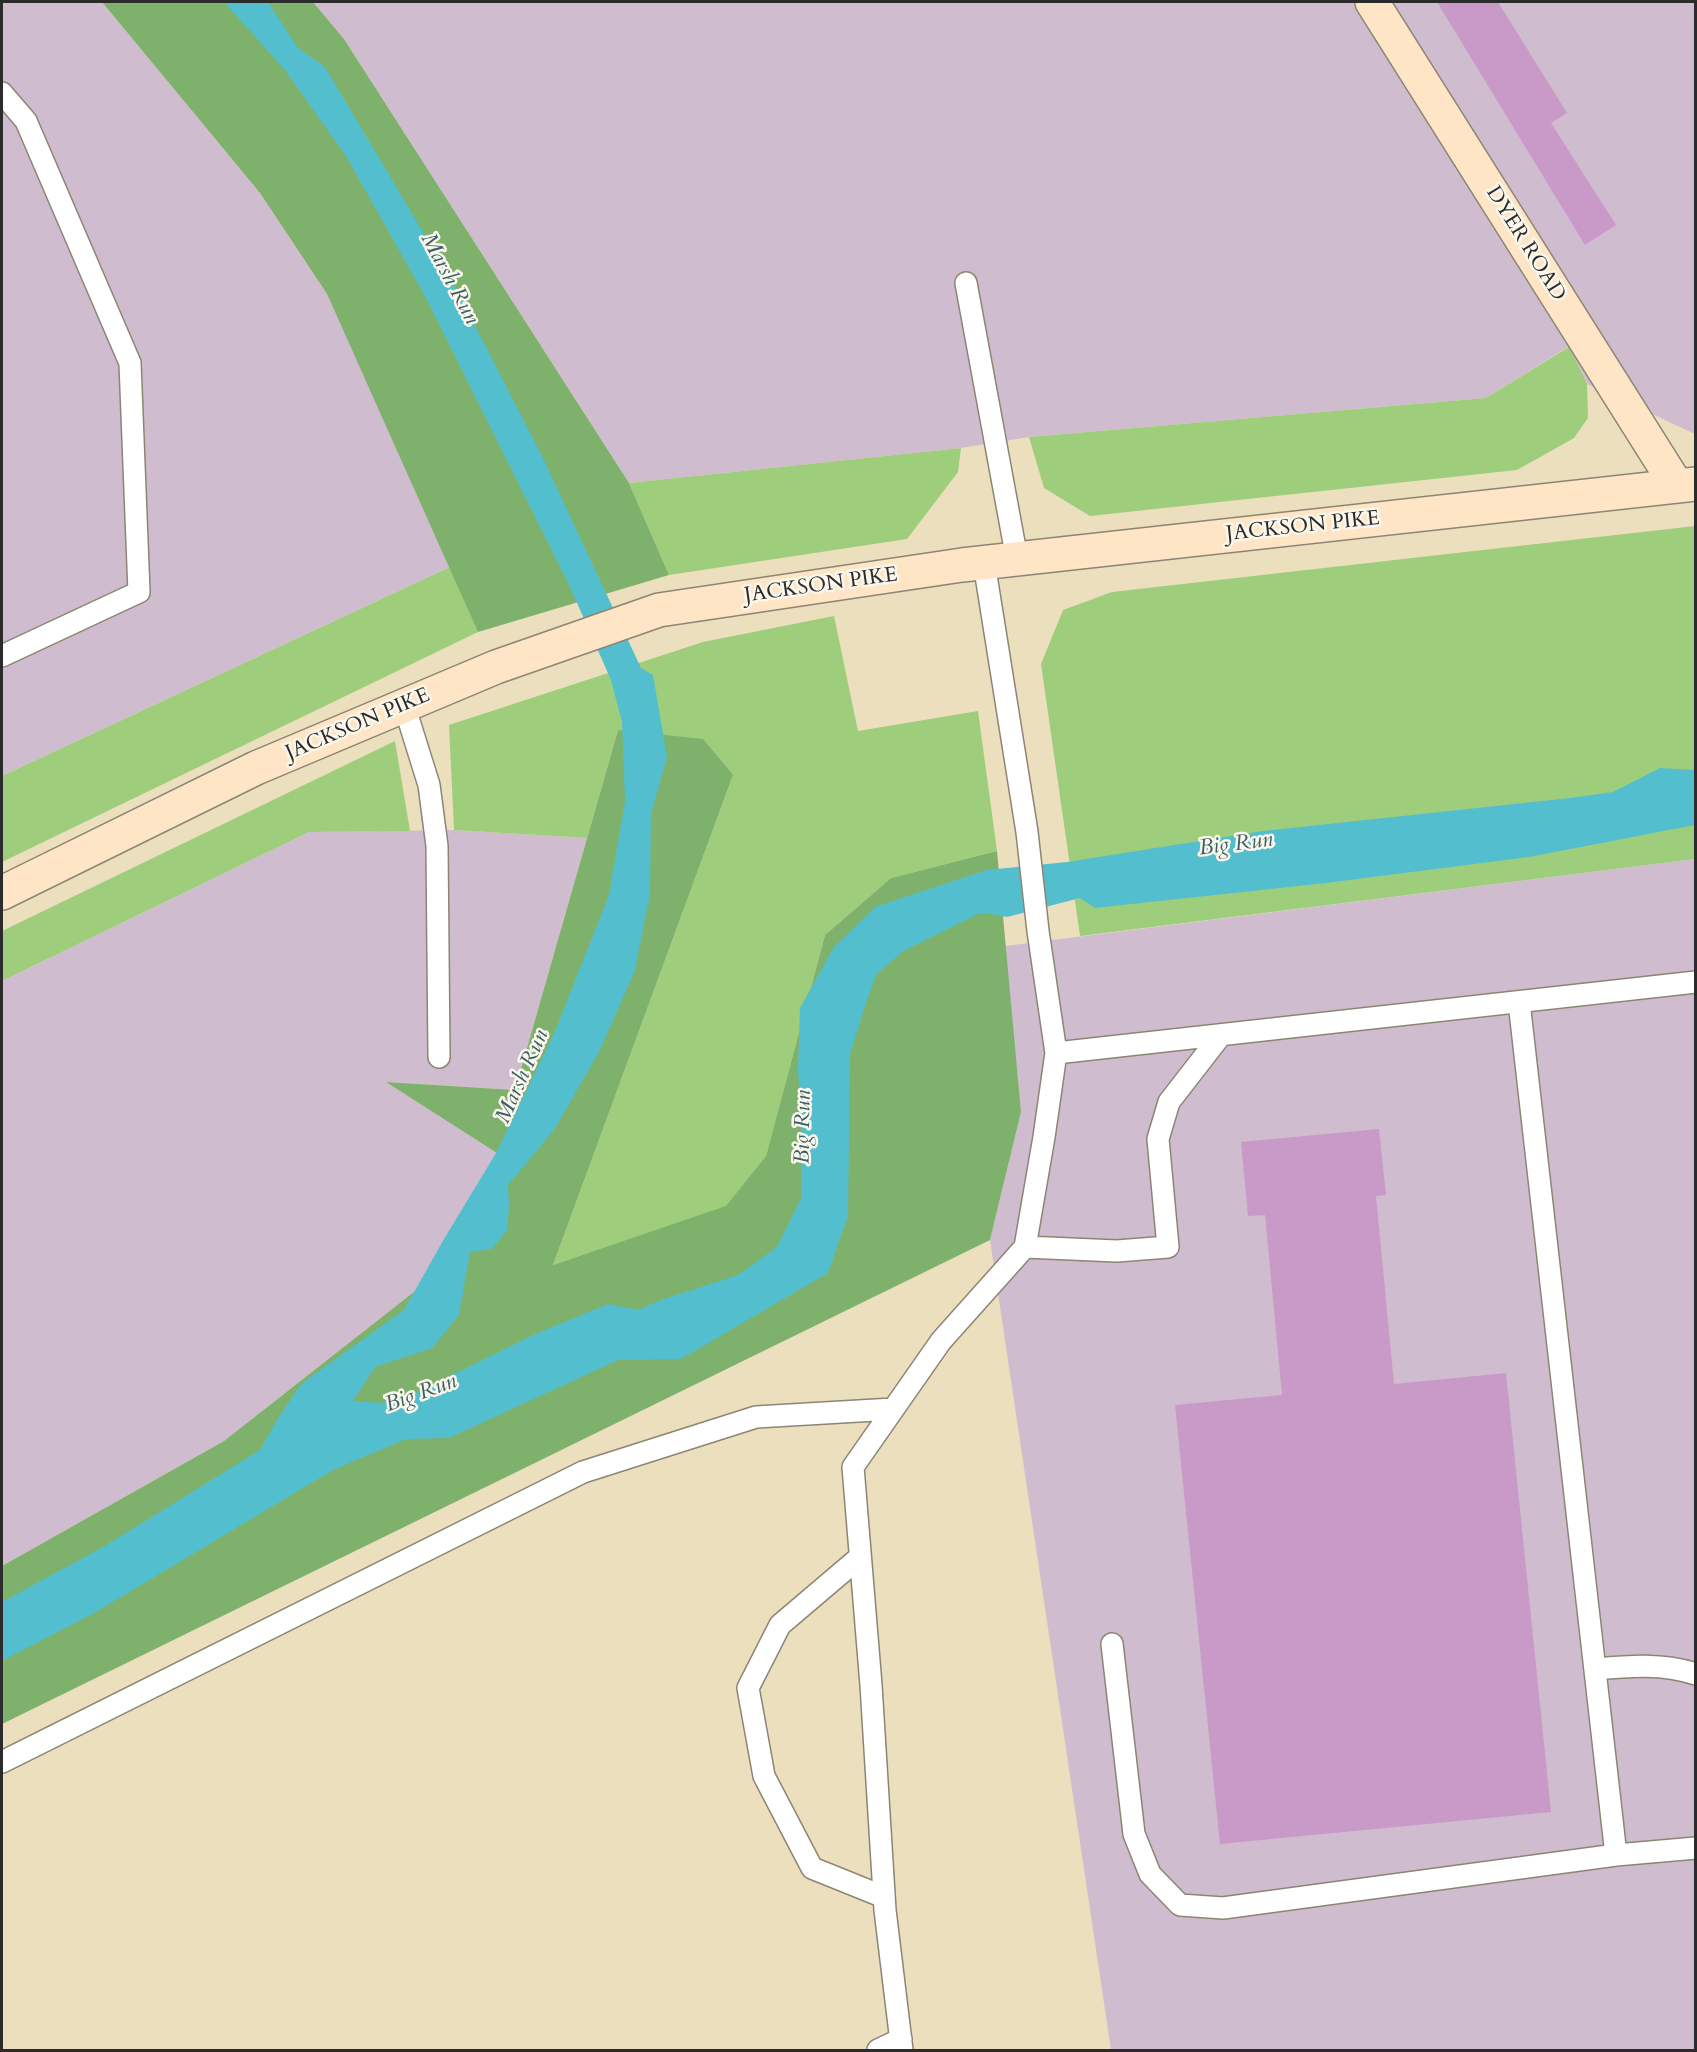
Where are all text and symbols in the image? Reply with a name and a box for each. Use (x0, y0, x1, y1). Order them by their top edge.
street label: DYER ROAD (1480, 182, 1570, 306)
water label: Marsh Run (414, 229, 484, 329)
street label: JACKSON PIKE (1225, 506, 1381, 548)
street label: JACKSON PIKE (743, 563, 899, 609)
street label: JACKSON PIKE (282, 683, 434, 767)
water label: Big Run (1198, 827, 1274, 863)
water label: Marsh Run (491, 1026, 555, 1128)
water label: Big Run (790, 1090, 818, 1164)
water label: Big Run (382, 1369, 460, 1419)

